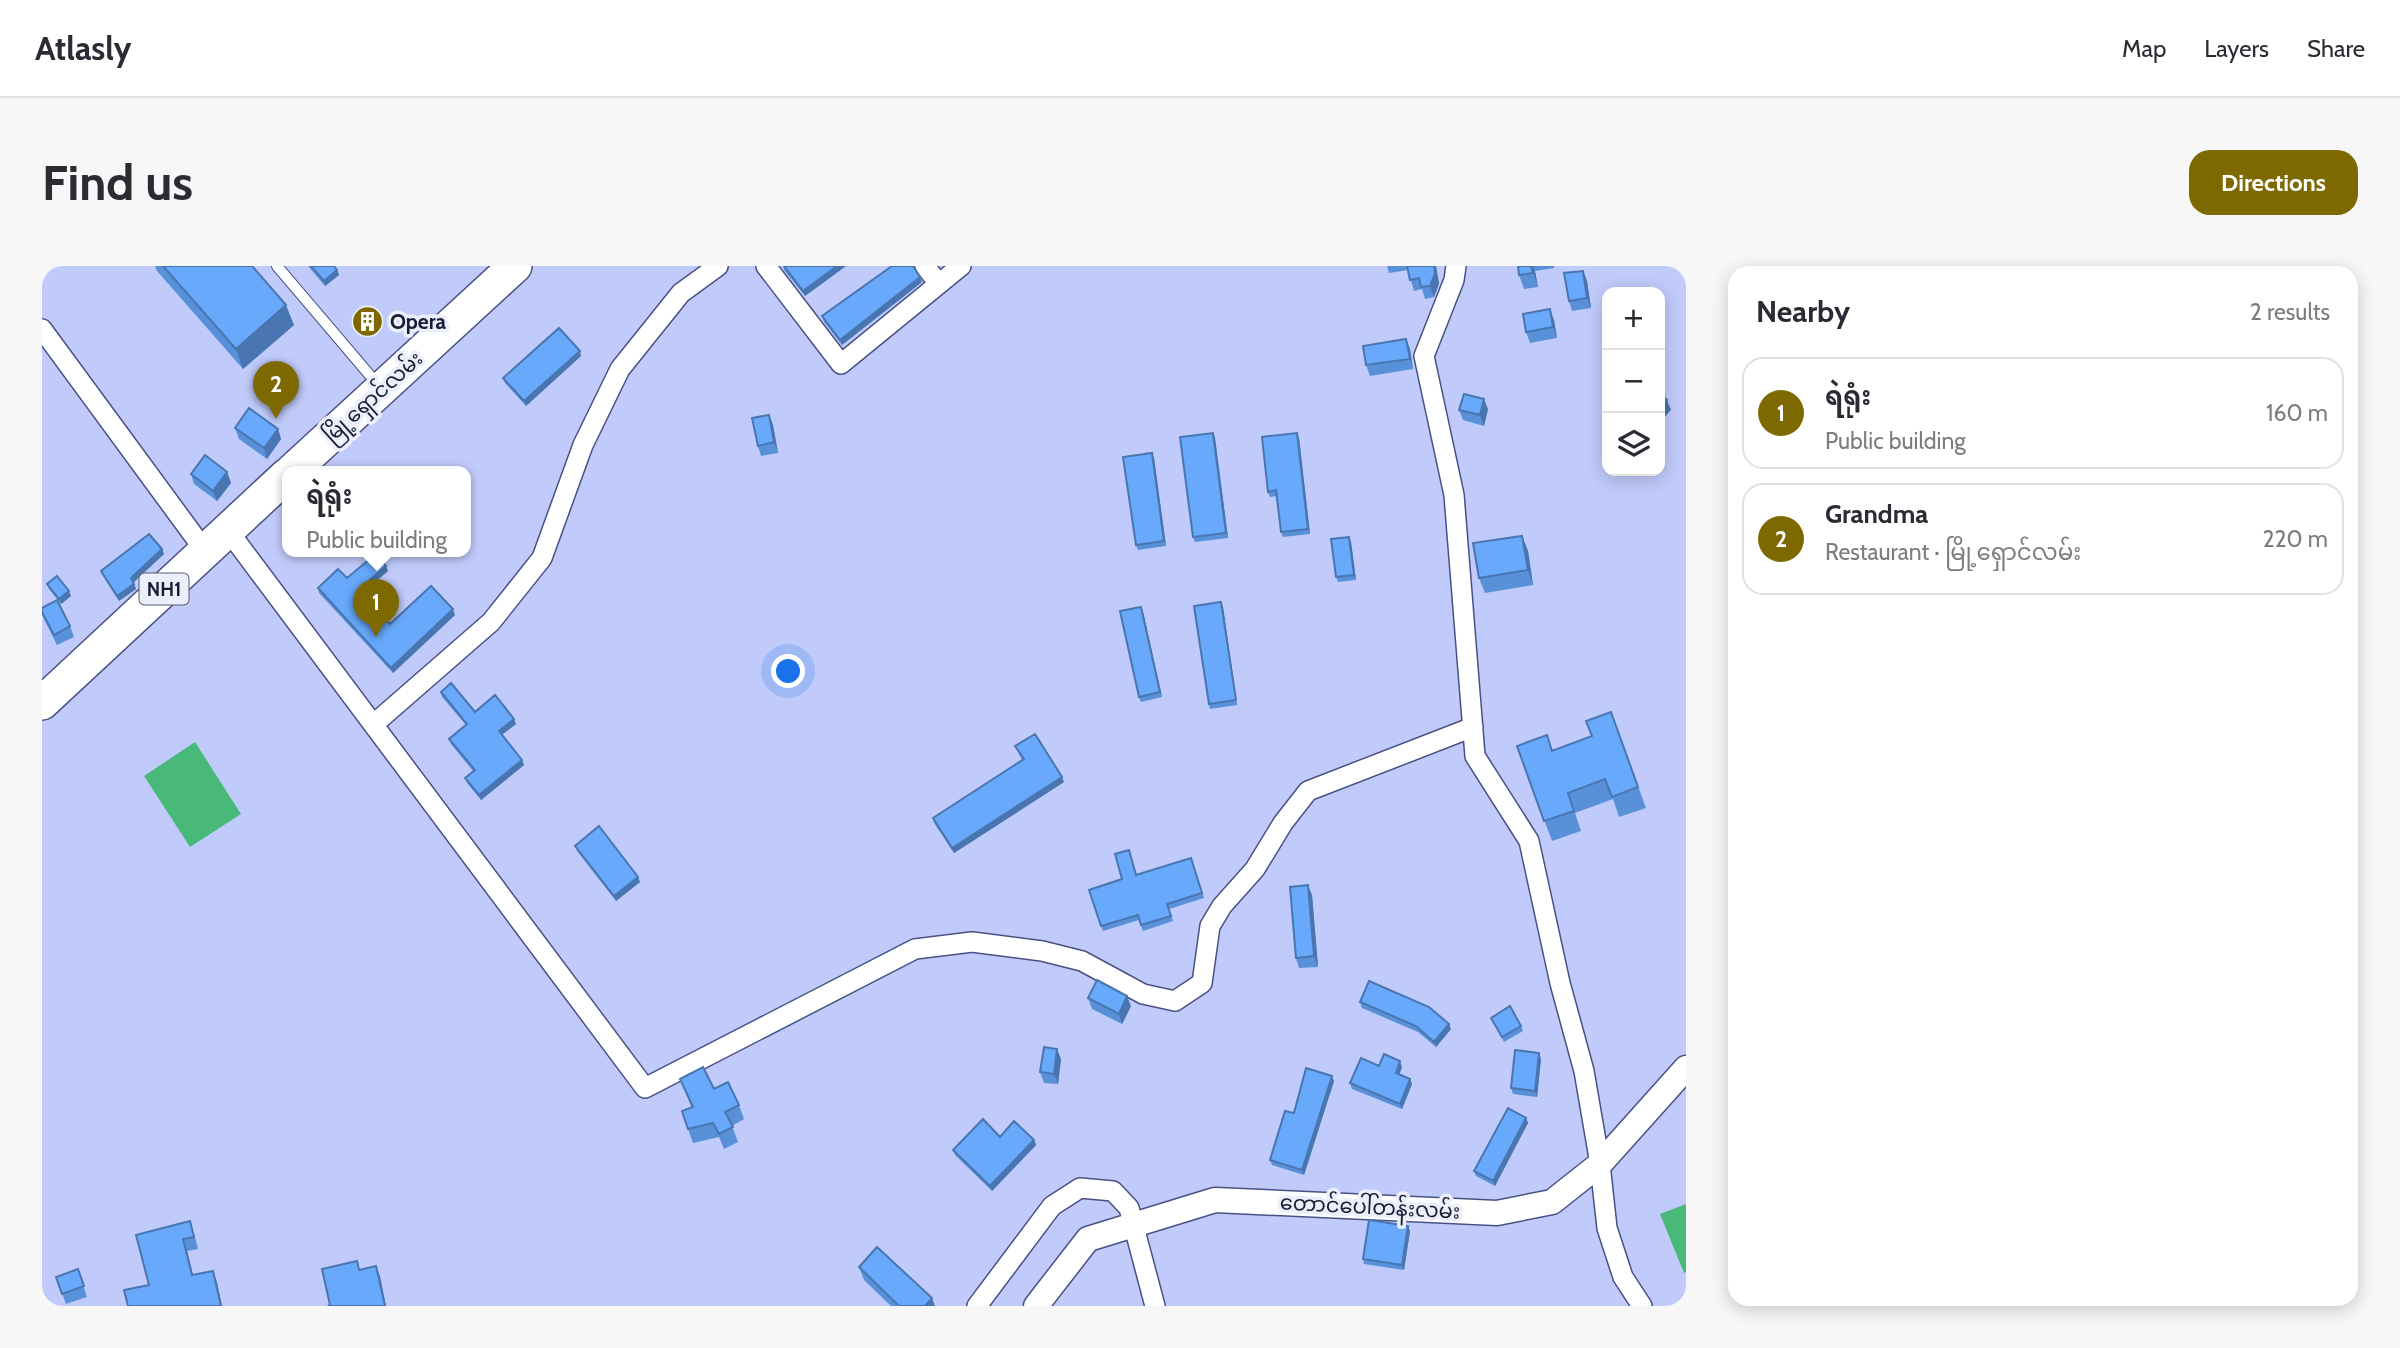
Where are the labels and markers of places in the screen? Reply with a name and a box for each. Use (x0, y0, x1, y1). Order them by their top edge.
building icon: Opera (350, 305, 384, 339)
place label: Opera (390, 309, 446, 334)
pin: 2 (253, 361, 299, 419)
pin: 1 (353, 579, 399, 637)

